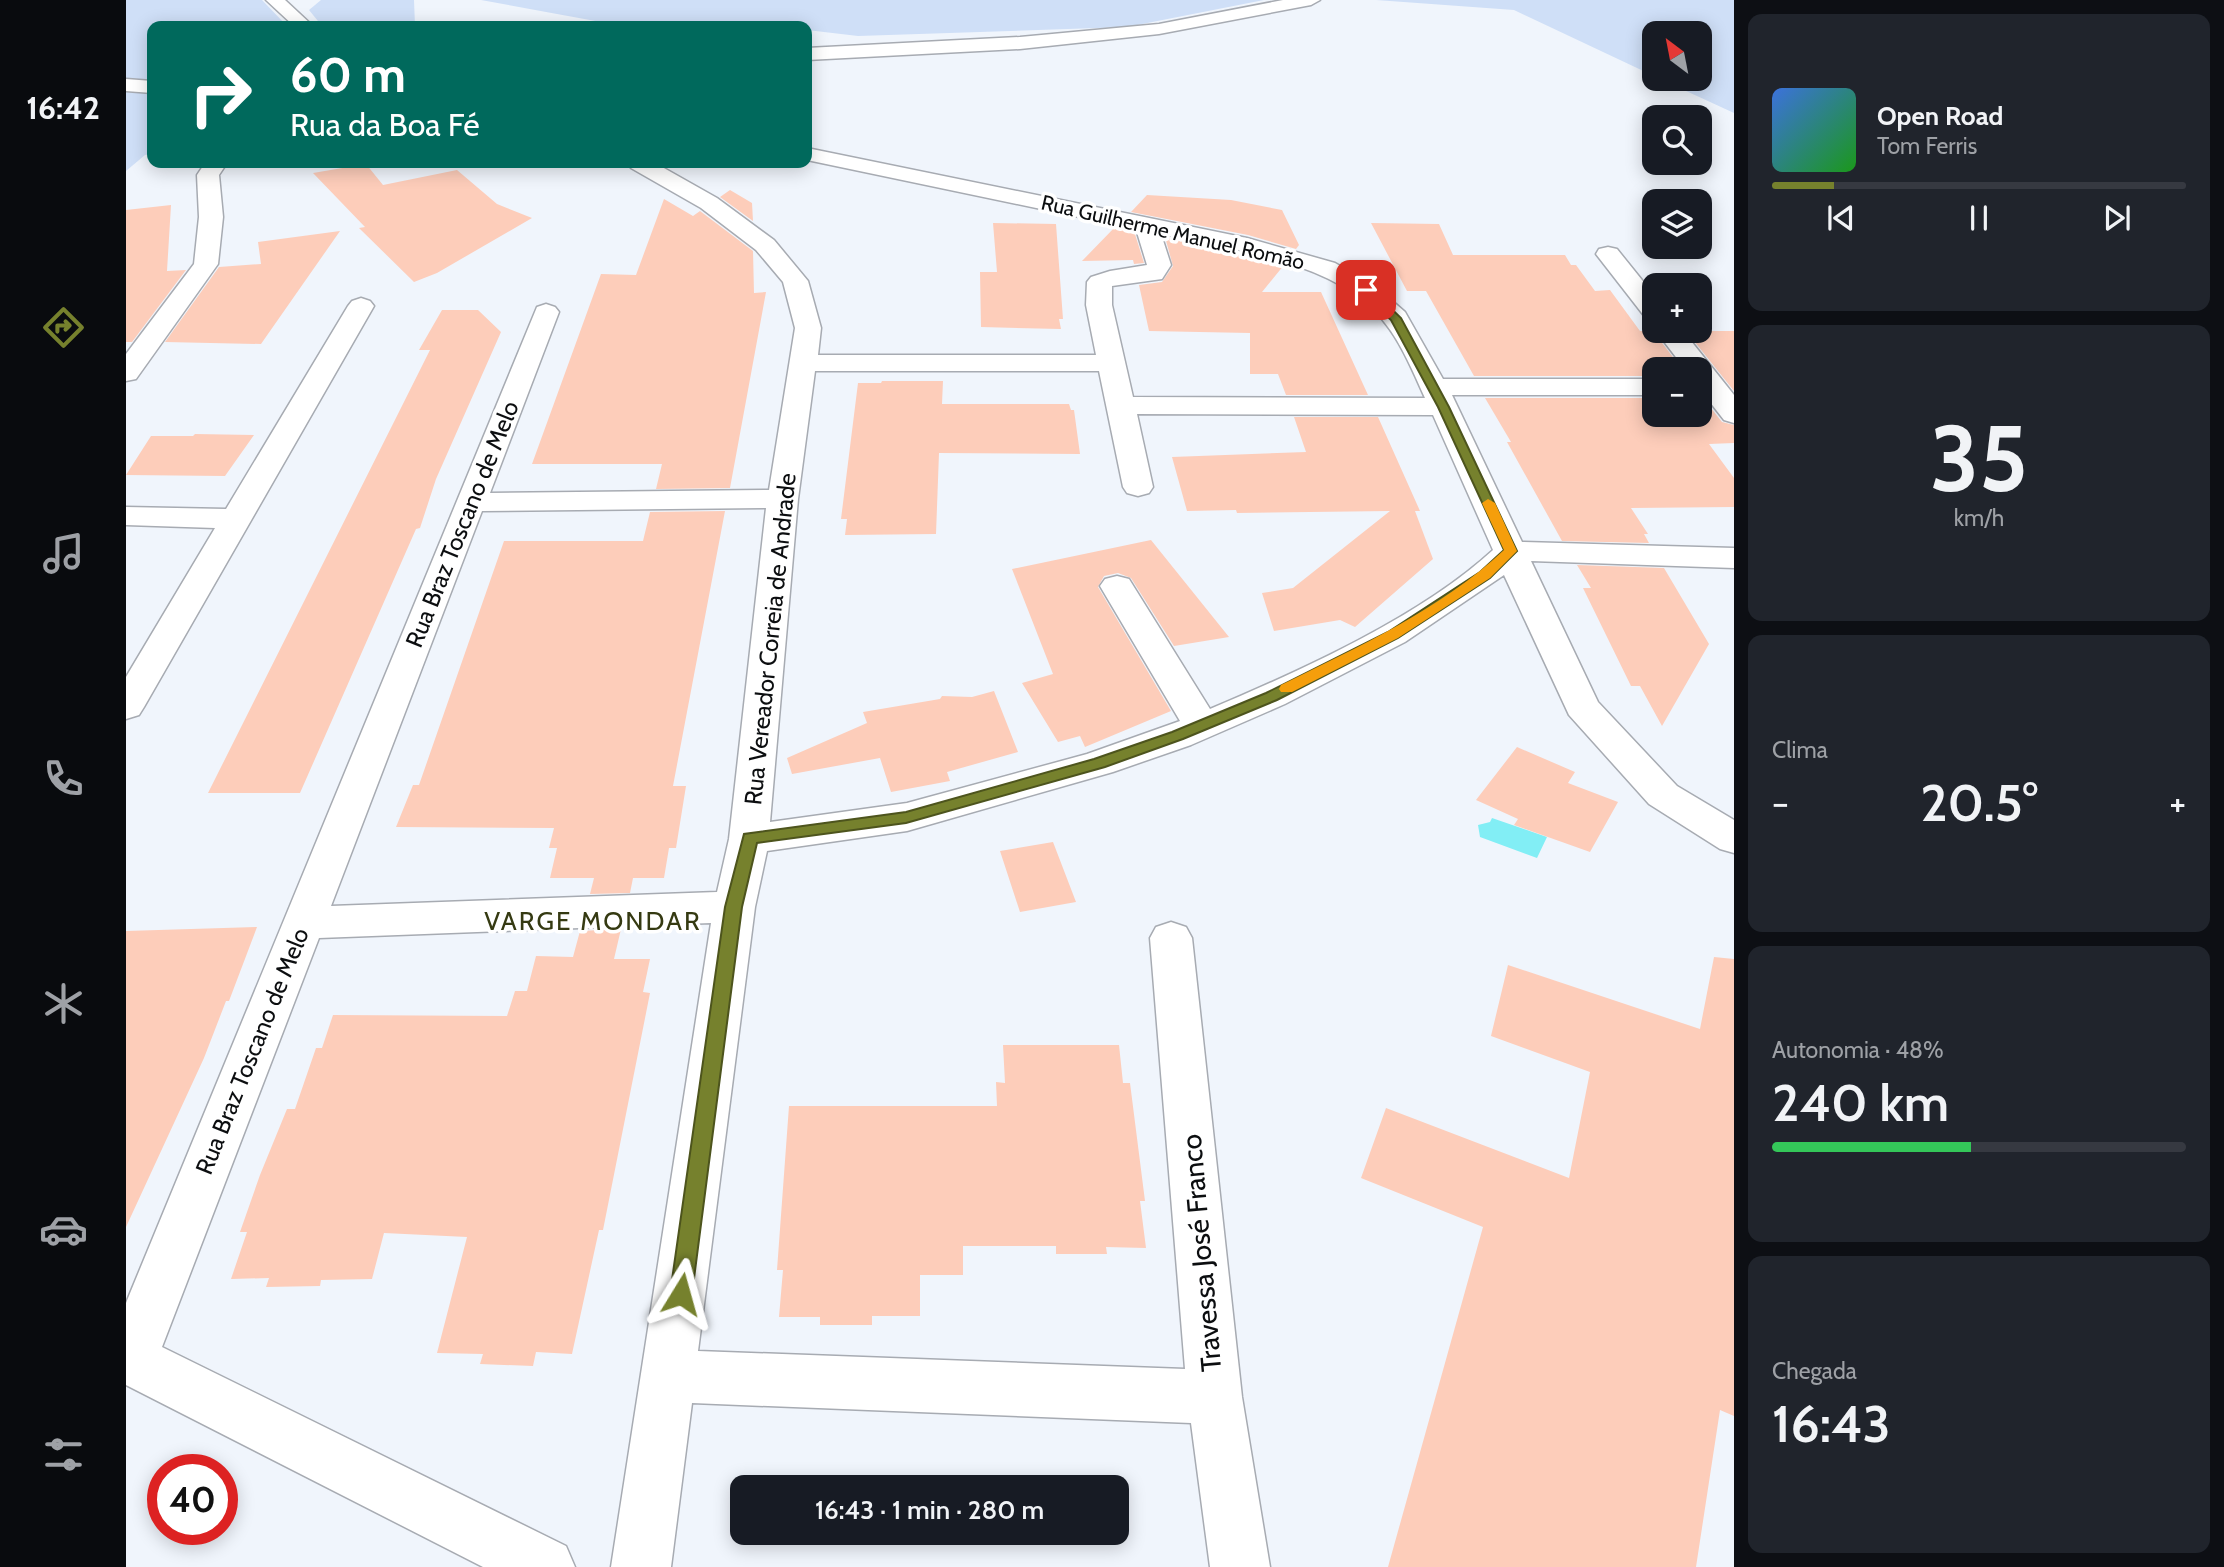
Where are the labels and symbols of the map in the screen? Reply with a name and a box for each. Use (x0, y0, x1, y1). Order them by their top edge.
north arrow (1642, 21, 1712, 91)
street label: Rua Guilherme Manuel Romão (1039, 190, 1307, 274)
pin (1336, 260, 1396, 320)
street label: Rua Braz Toscano de Melo (399, 397, 525, 651)
street label: Rua Vereador Correia de Andrade (738, 472, 802, 806)
district label: VARGE MONDAR (484, 905, 702, 937)
street label: Rua Braz Toscano de Melo (189, 924, 315, 1178)
street label: Travessa José Franco (1174, 1133, 1228, 1373)
position arrow (644, 1257, 718, 1331)
speed limit sign: 40 (147, 1454, 238, 1545)

